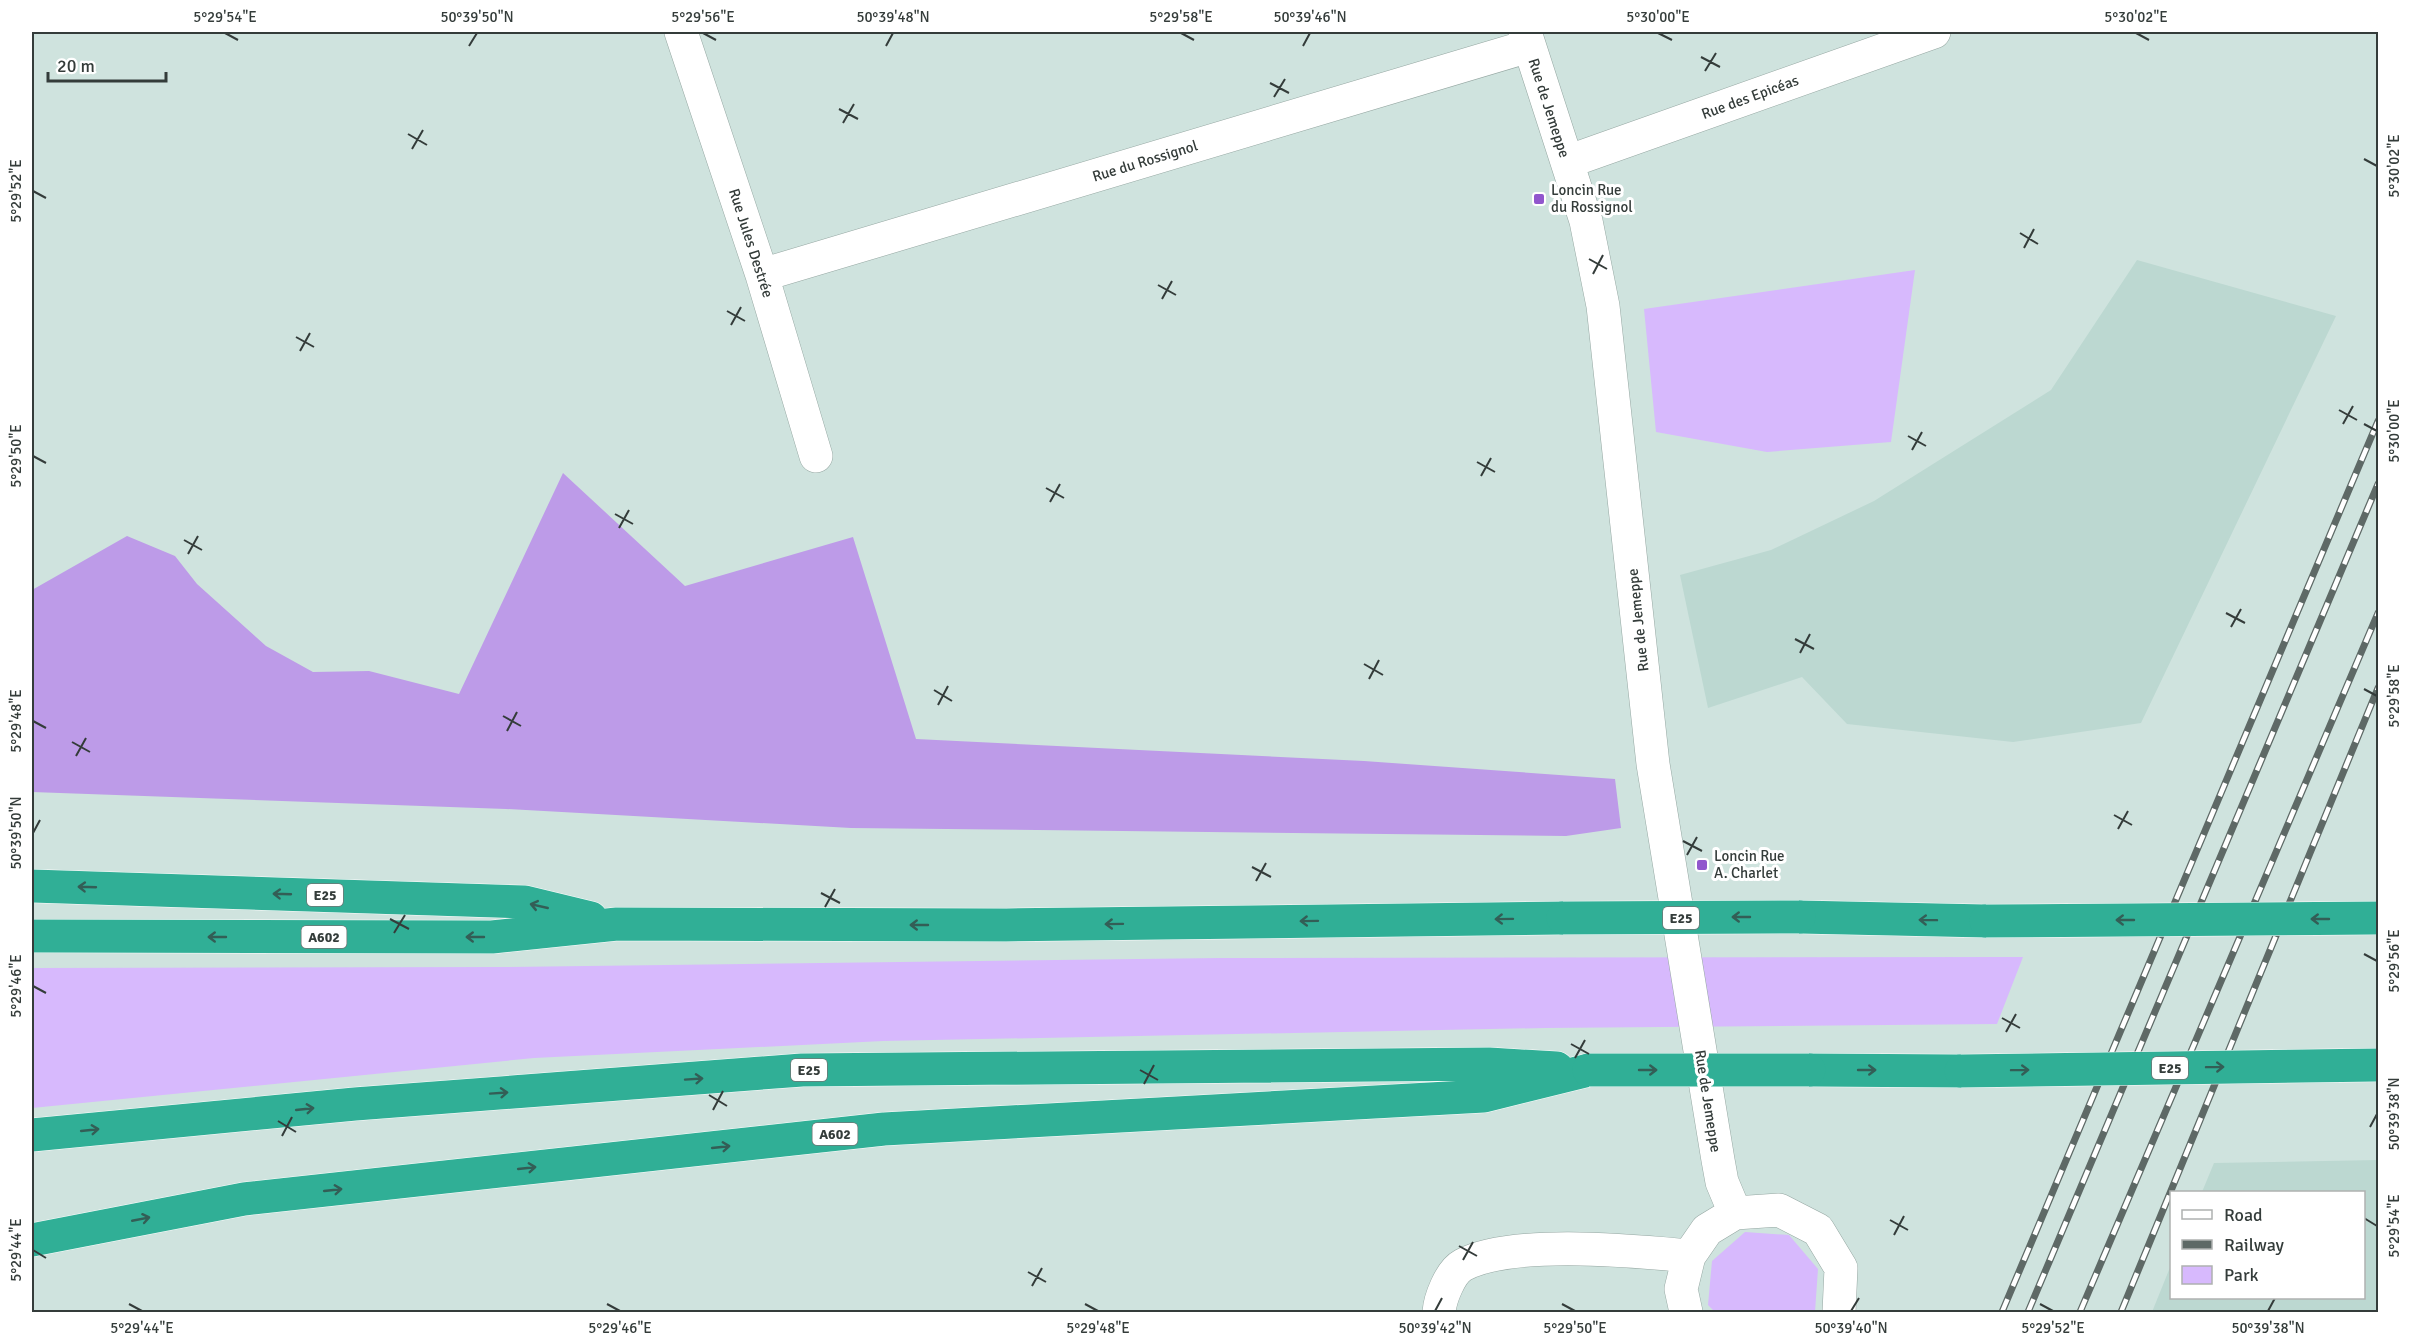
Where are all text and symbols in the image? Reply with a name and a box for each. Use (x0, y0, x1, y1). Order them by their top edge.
text: 5°29'54"E (193, 8, 257, 26)
text: 50°39'50"N (440, 8, 514, 26)
text: 5°29'56"E (671, 8, 735, 26)
text: 50°39'48"N (856, 8, 930, 26)
text: 5°29'58"E (1149, 8, 1213, 26)
text: 50°39'46"N (1273, 8, 1347, 26)
text: 5°30'00"E (1626, 8, 1690, 26)
text: 5°30'02"E (2104, 8, 2168, 26)
scale bar (48, 45, 166, 83)
text: 20 m (57, 55, 95, 77)
street label: Rue de Jemeppe (1524, 56, 1574, 160)
street label: Rue des Epicéas (1699, 71, 1801, 123)
text: 5°30'02"E (2385, 134, 2403, 198)
street label: Rue du Rossignol (1090, 136, 1200, 186)
text: 5°29'52"E (7, 159, 25, 223)
place label: Loncin Rue du Rossignol (1551, 181, 1633, 216)
street label: Rue Jules Destrée (725, 186, 777, 300)
marker: Loncin Rue du Rossignol (1532, 192, 1546, 206)
text: 5°30'00"E (2385, 399, 2403, 463)
text: 5°29'50"E (7, 424, 25, 488)
street label: Rue de Jemeppe (1624, 568, 1652, 672)
text: 5°29'58"E (2385, 664, 2403, 728)
text: 5°29'48"E (7, 689, 25, 753)
text: 50°39'50"N (7, 796, 25, 870)
place label: Loncin Rue A. Charlet (1714, 847, 1785, 882)
marker: Loncin Rue A. Charlet (1695, 858, 1709, 872)
one-way arrow (77, 882, 97, 893)
road number: E25 (307, 884, 343, 906)
one-way arrow (272, 888, 292, 900)
one-way arrow (530, 899, 549, 911)
road number: E25 (1663, 907, 1699, 929)
one-way arrow (1731, 911, 1751, 923)
one-way arrow (1495, 913, 1515, 925)
one-way arrow (2311, 913, 2331, 925)
one-way arrow (1918, 914, 1938, 926)
one-way arrow (2116, 914, 2136, 926)
one-way arrow (1300, 915, 1320, 927)
one-way arrow (1105, 918, 1125, 929)
one-way arrow (910, 919, 930, 930)
road number: A602 (302, 926, 346, 948)
text: 5°29'56"E (2385, 929, 2403, 993)
one-way arrow (207, 931, 227, 943)
one-way arrow (465, 931, 485, 943)
text: 5°29'46"E (7, 954, 25, 1018)
street label: Rue de Jemeppe (1691, 1048, 1725, 1154)
road number: E25 (2152, 1057, 2188, 1079)
road number: E25 (791, 1059, 827, 1081)
one-way arrow (2204, 1062, 2224, 1073)
one-way arrow (1637, 1064, 1657, 1076)
one-way arrow (1857, 1064, 1877, 1076)
one-way arrow (2009, 1064, 2029, 1076)
one-way arrow (683, 1073, 703, 1084)
text: 50°39'38"N (2385, 1077, 2403, 1151)
one-way arrow (489, 1087, 509, 1098)
one-way arrow (294, 1103, 314, 1114)
road number: A602 (812, 1123, 858, 1145)
one-way arrow (79, 1124, 99, 1135)
one-way arrow (711, 1141, 731, 1152)
one-way arrow (517, 1162, 537, 1173)
one-way arrow (323, 1184, 343, 1195)
legend (2170, 1191, 2365, 1299)
text: 5°29'54"E (2385, 1194, 2403, 1258)
text: Road (2224, 1204, 2263, 1226)
one-way arrow (131, 1213, 150, 1224)
text: 5°29'44"E (7, 1218, 25, 1282)
text: Railway (2224, 1234, 2285, 1256)
text: Park (2224, 1264, 2259, 1286)
text: 5°29'44"E (110, 1319, 174, 1337)
text: 5°29'46"E (588, 1319, 652, 1337)
text: 5°29'48"E (1066, 1319, 1130, 1337)
text: 50°39'42"N (1398, 1319, 1472, 1337)
text: 5°29'50"E (1543, 1319, 1607, 1337)
text: 50°39'40"N (1814, 1319, 1888, 1337)
text: 5°29'52"E (2021, 1319, 2085, 1337)
text: 50°39'38"N (2231, 1319, 2305, 1337)

